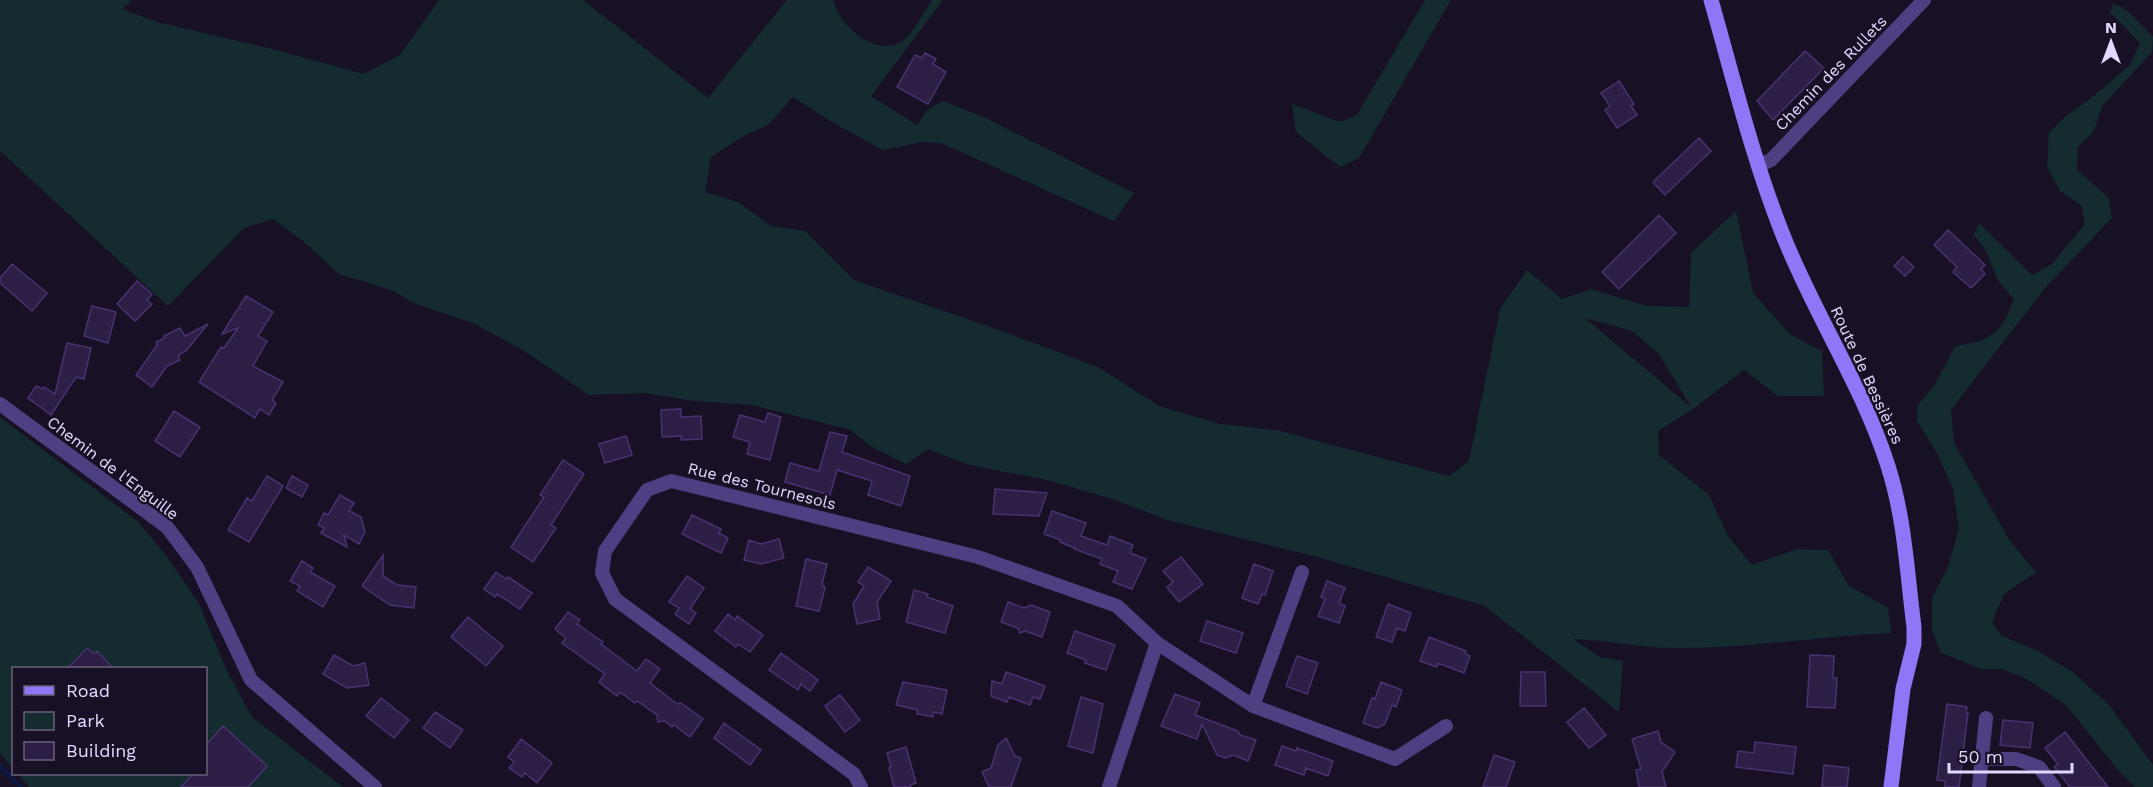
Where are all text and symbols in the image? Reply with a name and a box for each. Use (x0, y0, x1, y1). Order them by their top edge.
street label: Chemin des Rullets (1771, 12, 1891, 134)
north arrow (2081, 12, 2141, 72)
text: N (2105, 18, 2117, 37)
street label: Route de Bessières (1827, 303, 1907, 447)
street label: Chemin de l'Enguille (43, 412, 183, 524)
street label: Rue des Tournesols (686, 458, 838, 514)
legend (12, 667, 207, 775)
text: Road (66, 680, 110, 701)
text: Park (66, 710, 105, 731)
scale bar (1949, 736, 2072, 774)
text: Building (66, 740, 136, 761)
text: 50 m (1958, 746, 2003, 767)

